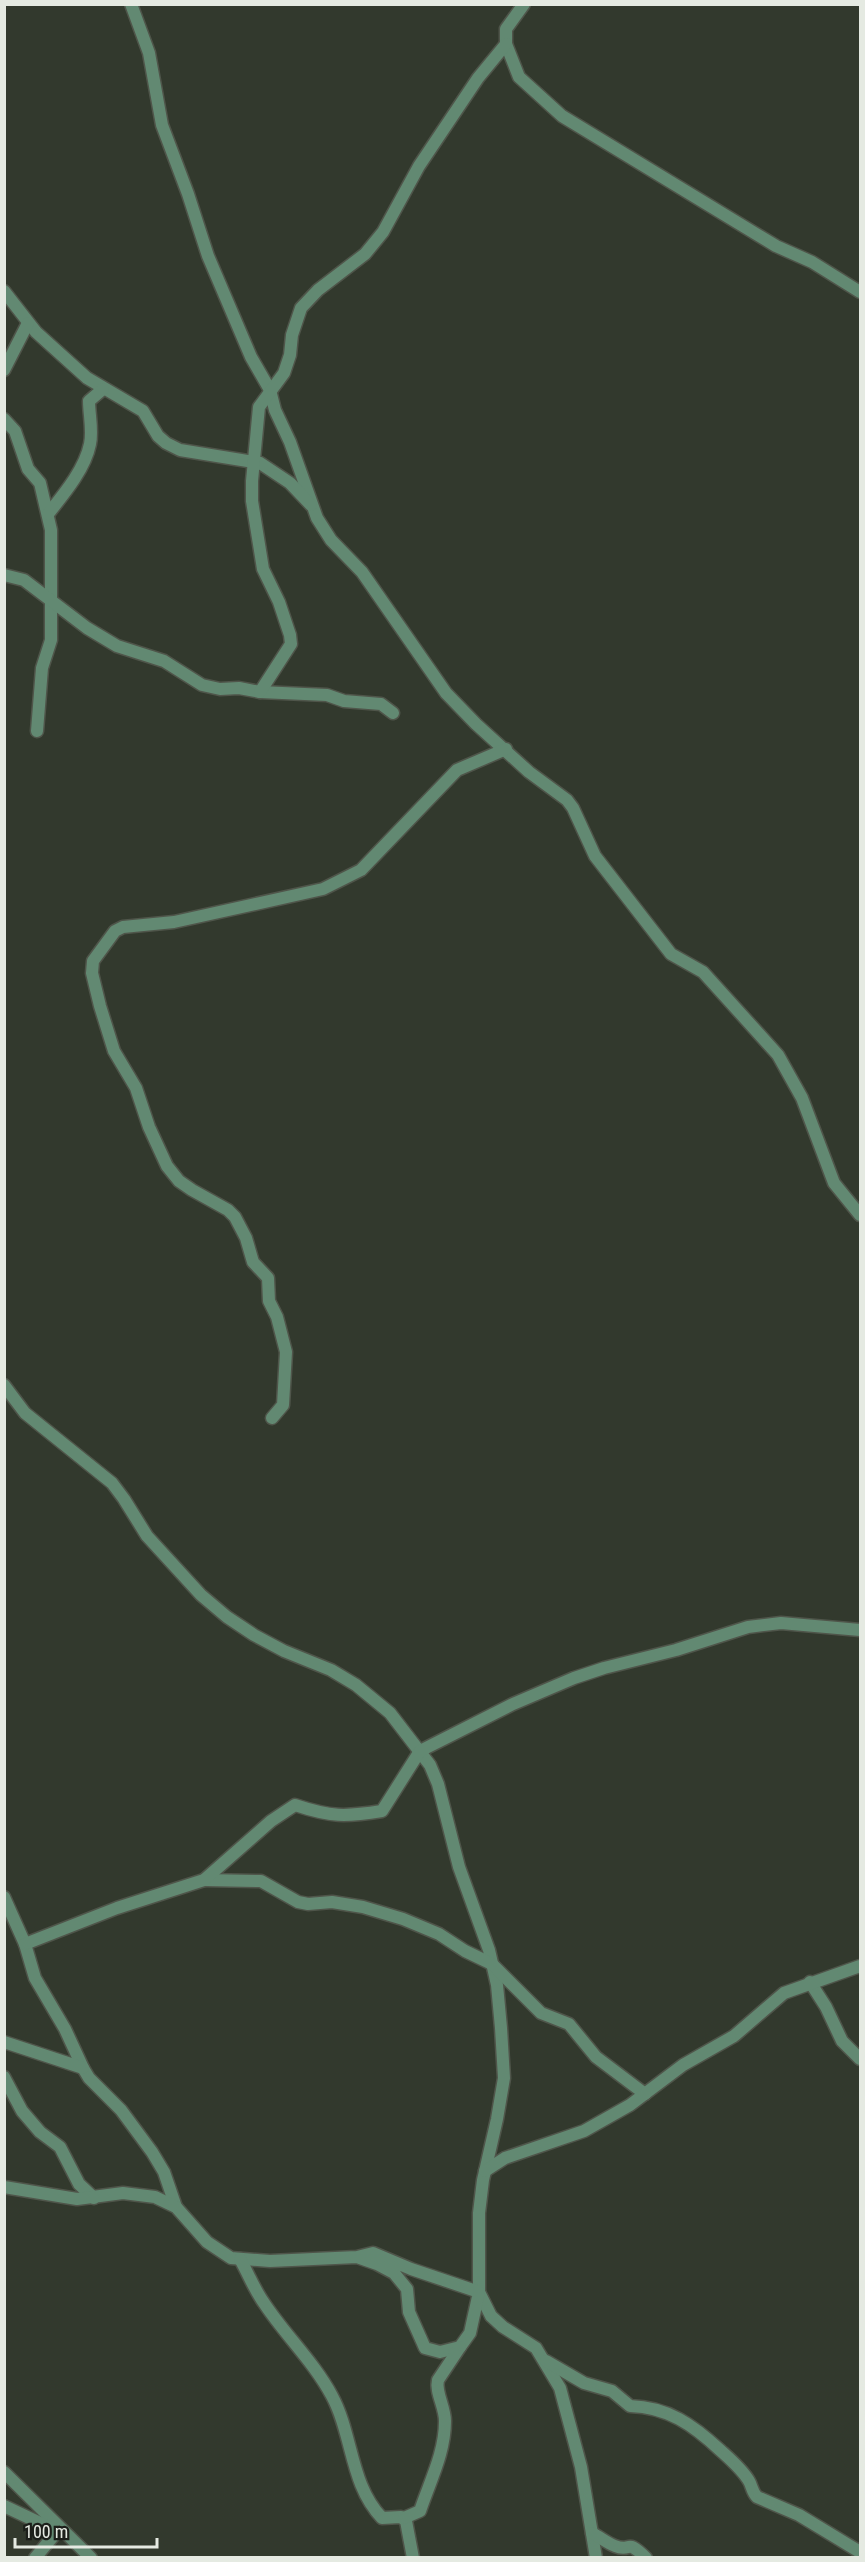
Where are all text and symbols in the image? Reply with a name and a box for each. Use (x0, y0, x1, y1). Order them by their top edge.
scale bar (15, 2511, 158, 2549)
text: 100 m (24, 2521, 68, 2542)

